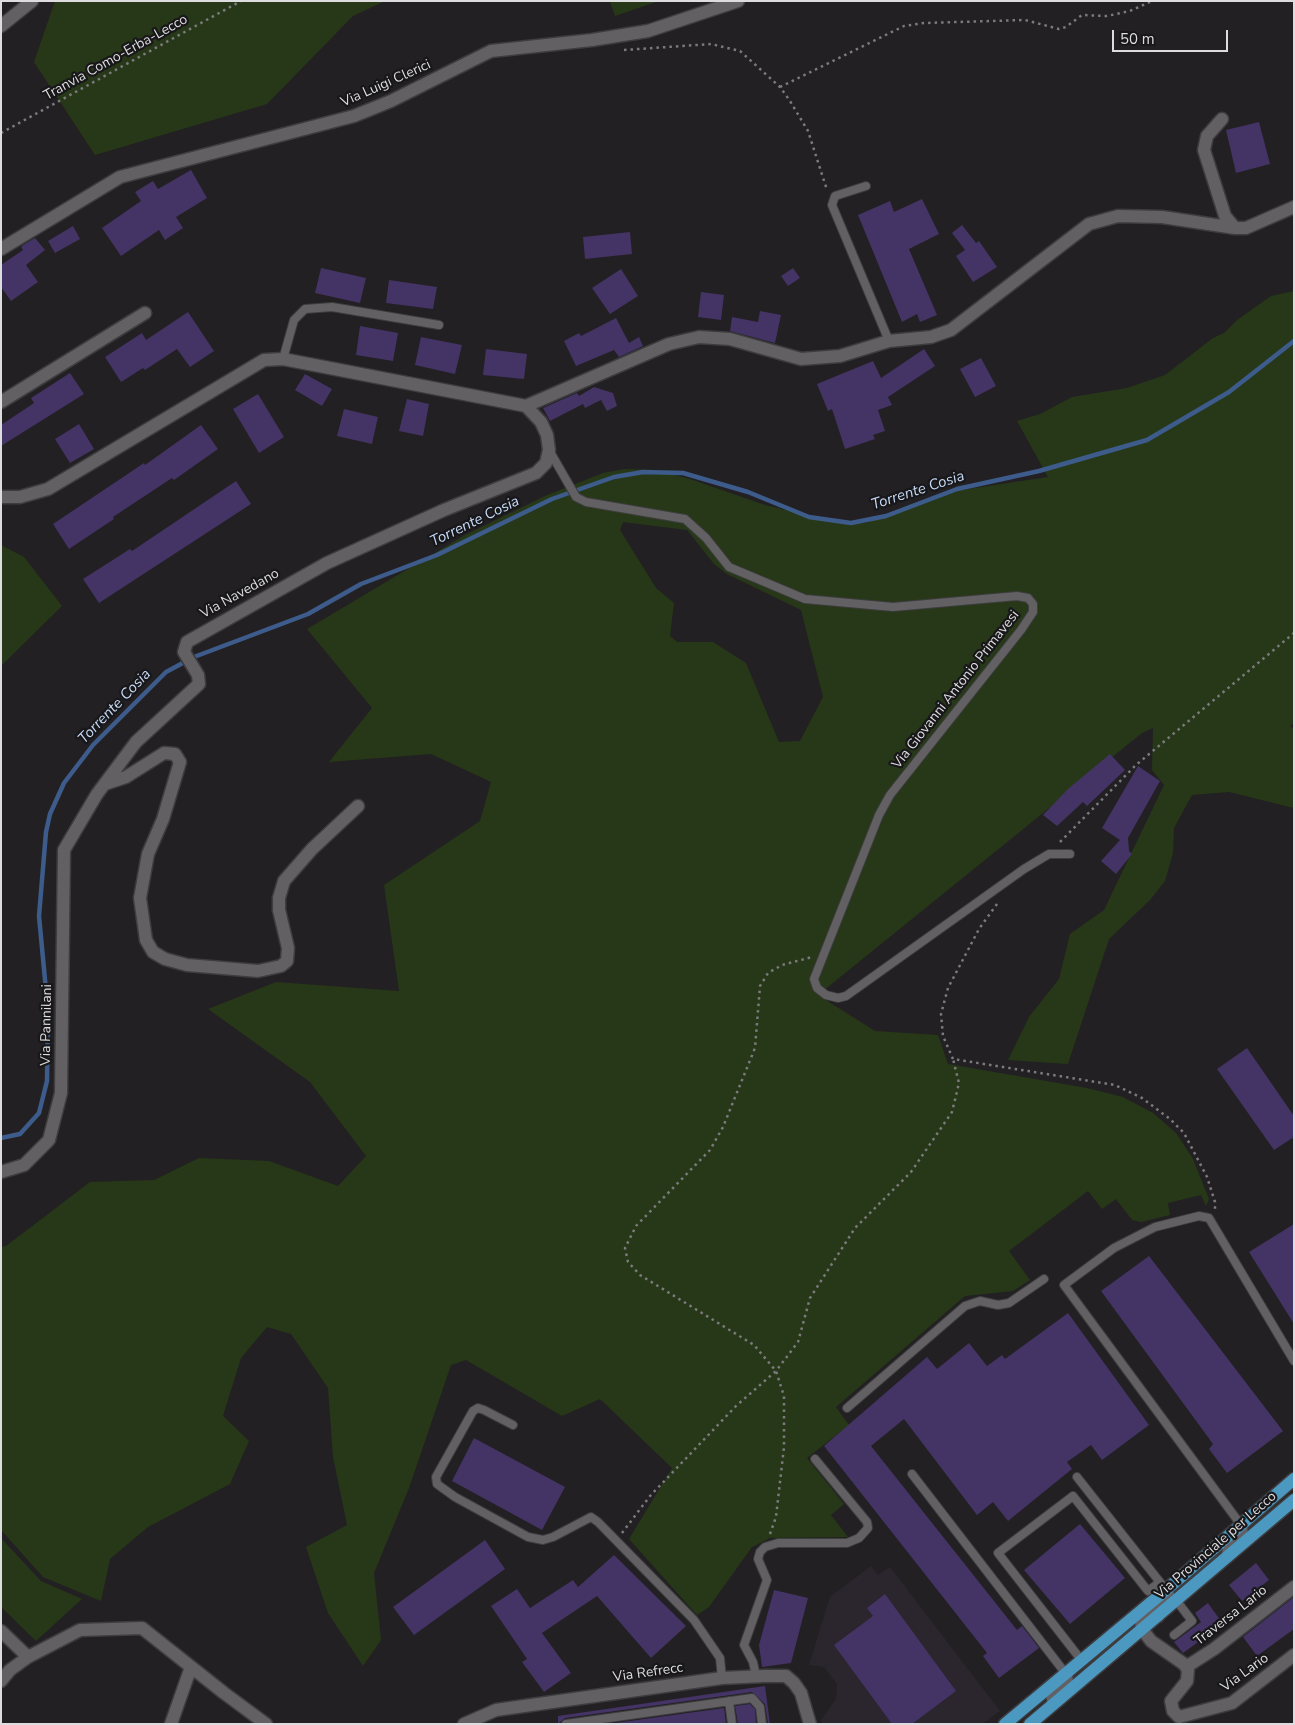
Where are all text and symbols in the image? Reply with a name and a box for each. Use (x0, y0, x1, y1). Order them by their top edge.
street label: Tranvia Como-Erba-Lecco (41, 11, 191, 105)
scale bar (1115, 20, 1231, 52)
text: 50 m (1120, 29, 1155, 49)
street label: Via Luigi Clerici (339, 57, 433, 111)
water label: Torrente Cosia (869, 467, 967, 515)
water label: Torrente Cosia (427, 493, 523, 551)
street label: Via Navedano (198, 565, 282, 623)
street label: Via Giovanni Antonio Primavesi (889, 607, 1023, 773)
water label: Torrente Cosia (75, 666, 155, 748)
street label: Via Pannilani (38, 984, 56, 1066)
street label: Via Provinciale per Lecco (1152, 1489, 1280, 1603)
street label: Traversa Lario (1191, 1582, 1271, 1650)
street label: Via Lario (1218, 1650, 1272, 1696)
street label: Via Refrecc (612, 1660, 684, 1686)

